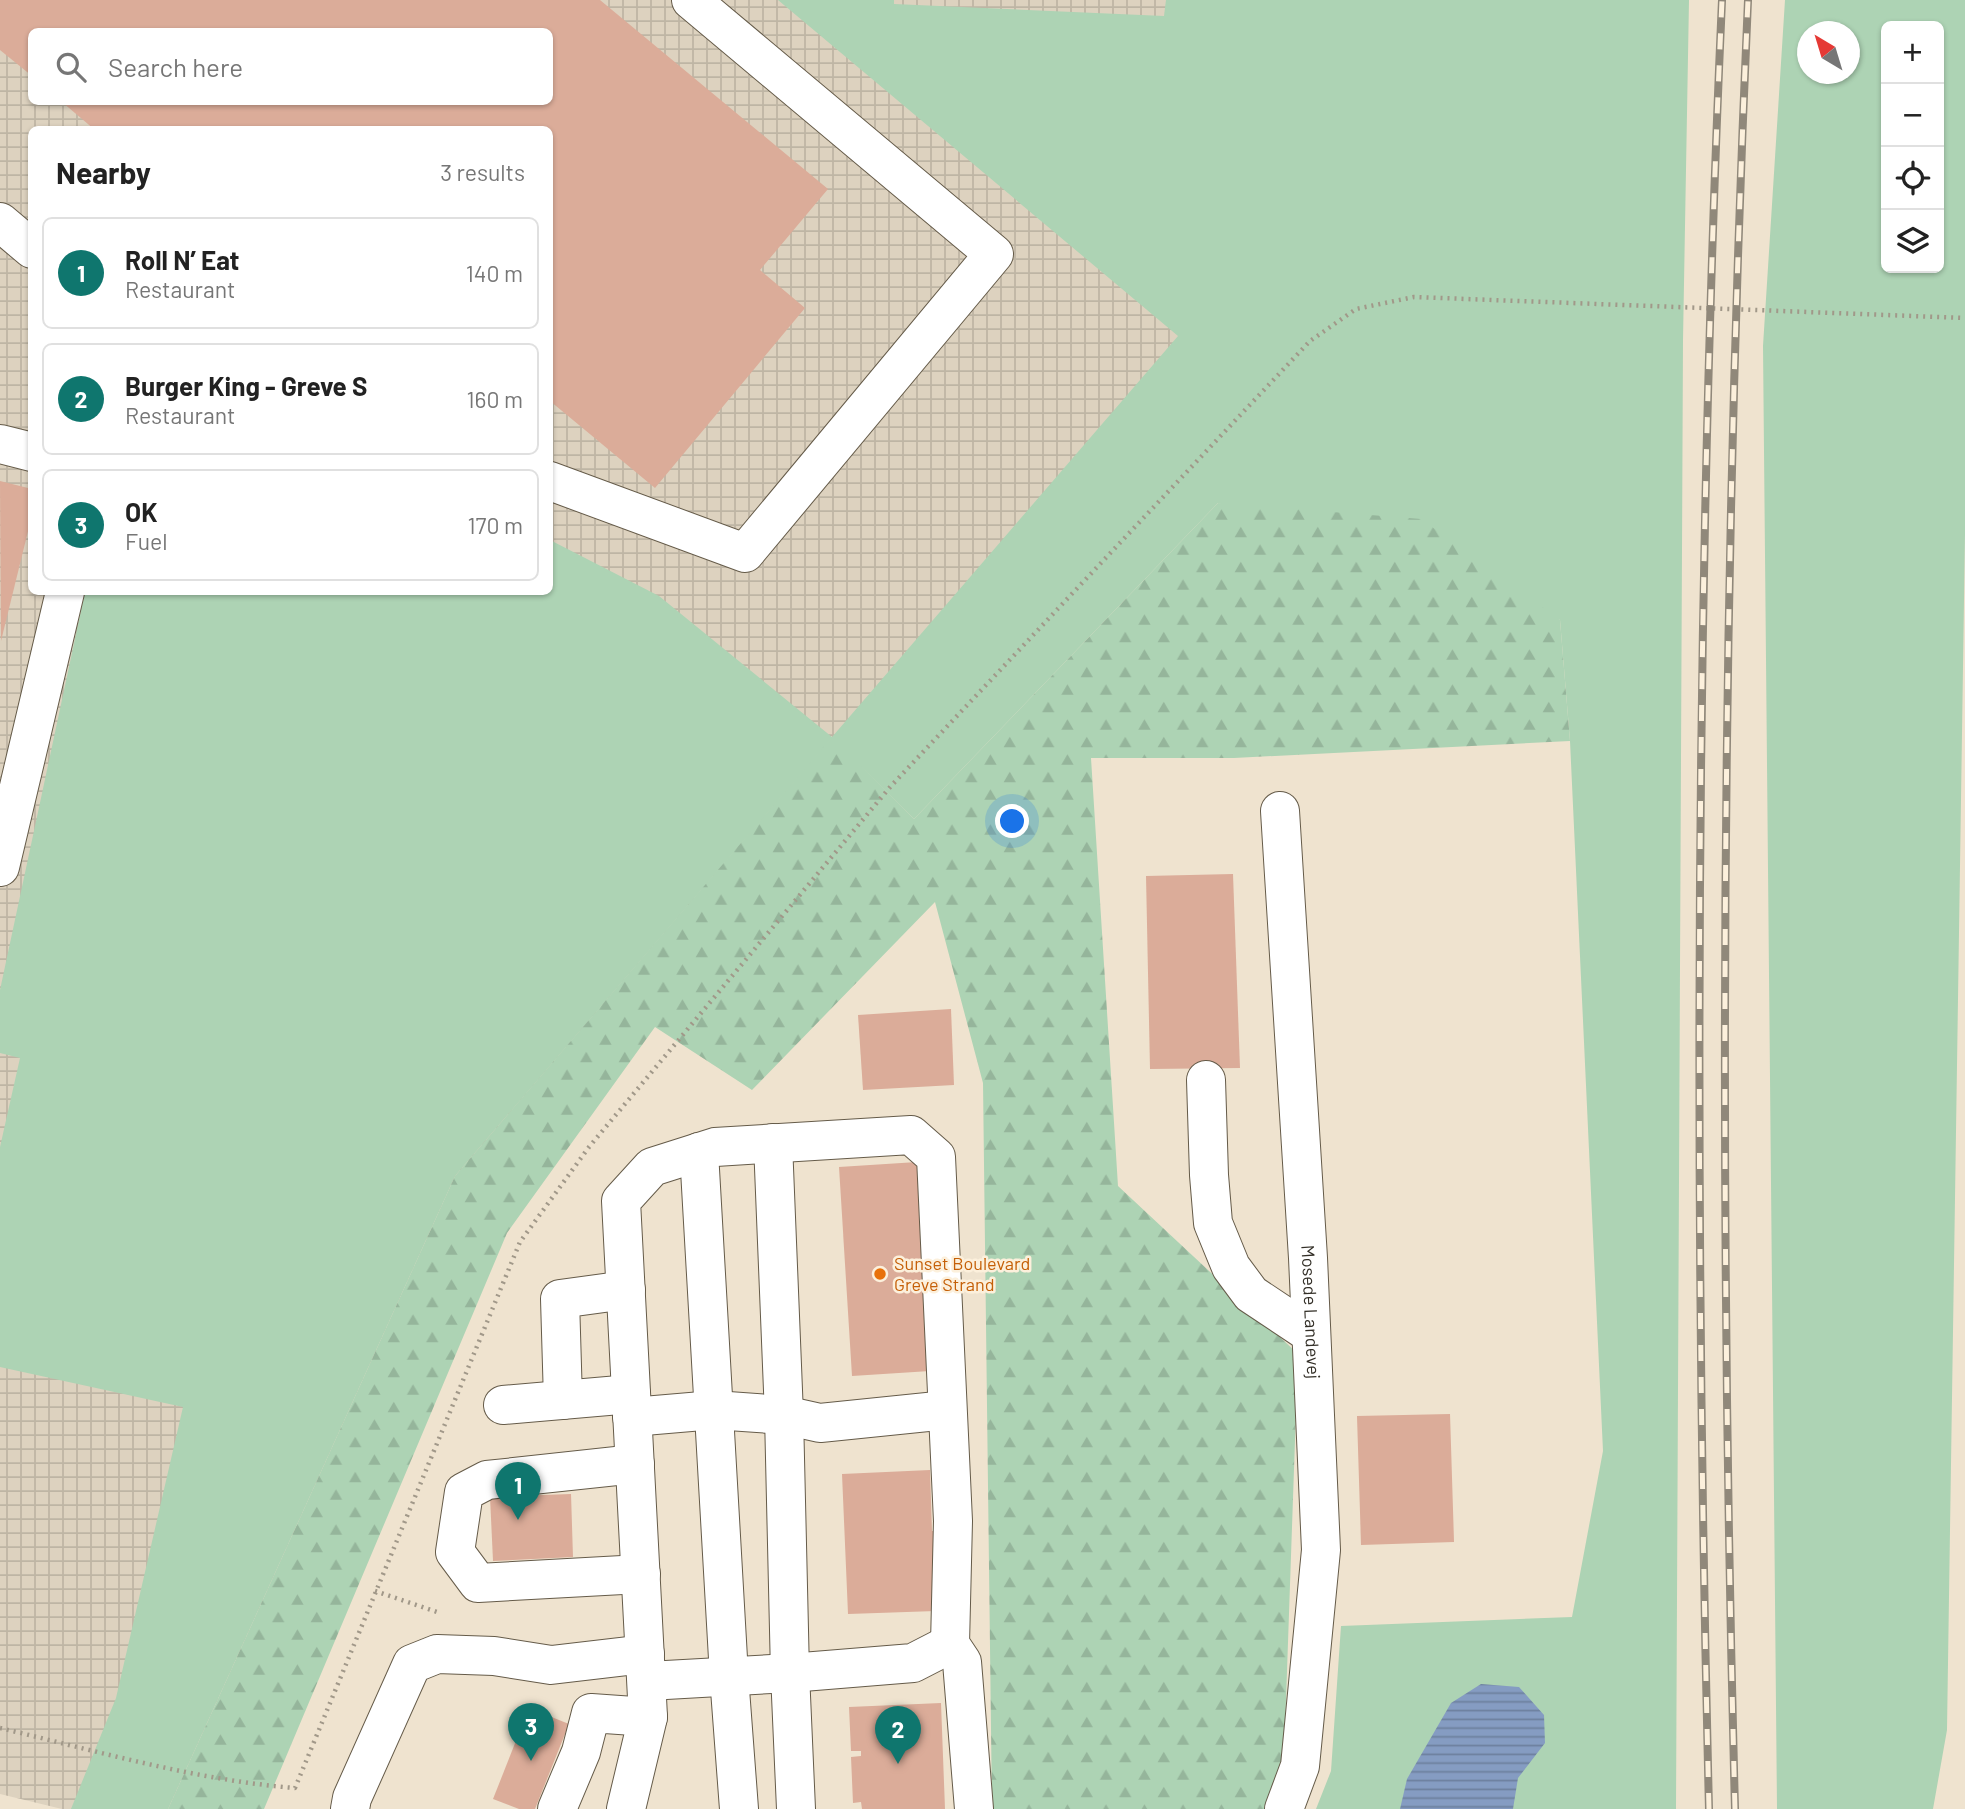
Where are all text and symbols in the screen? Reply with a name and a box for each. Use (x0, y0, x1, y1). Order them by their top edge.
north arrow (1797, 21, 1860, 84)
map controls (1881, 21, 1944, 273)
button: + (1881, 21, 1944, 84)
search box (28, 28, 553, 105)
icon: search (52, 48, 90, 86)
text: Search here (108, 51, 243, 82)
button: − (1881, 84, 1944, 147)
button: locate (1881, 147, 1944, 210)
text: Nearby (56, 154, 151, 190)
text: 3 results (440, 158, 525, 186)
button: layers (1881, 210, 1944, 273)
text: Roll N’ Eat (125, 244, 239, 275)
text: 1 (77, 259, 85, 287)
text: 140 m (466, 259, 523, 287)
text: Restaurant (125, 275, 235, 303)
text: Burger King - Greve S (125, 370, 367, 401)
text: 2 (75, 385, 87, 413)
text: 160 m (466, 385, 523, 413)
text: Restaurant (125, 401, 235, 429)
text: OK (125, 496, 157, 527)
text: 3 (75, 511, 87, 539)
text: 170 m (467, 511, 523, 539)
text: Fuel (125, 527, 168, 555)
your location (995, 804, 1029, 838)
street label: Mosede Landevej (1297, 1244, 1325, 1380)
place label: Sunset Boulevard Greve Strand (894, 1252, 1030, 1295)
marker: Sunset Boulevard Greve Strand (872, 1266, 888, 1282)
pin: 1 (495, 1462, 541, 1520)
pin: 3 (508, 1703, 554, 1761)
pin: 2 (875, 1706, 921, 1764)

